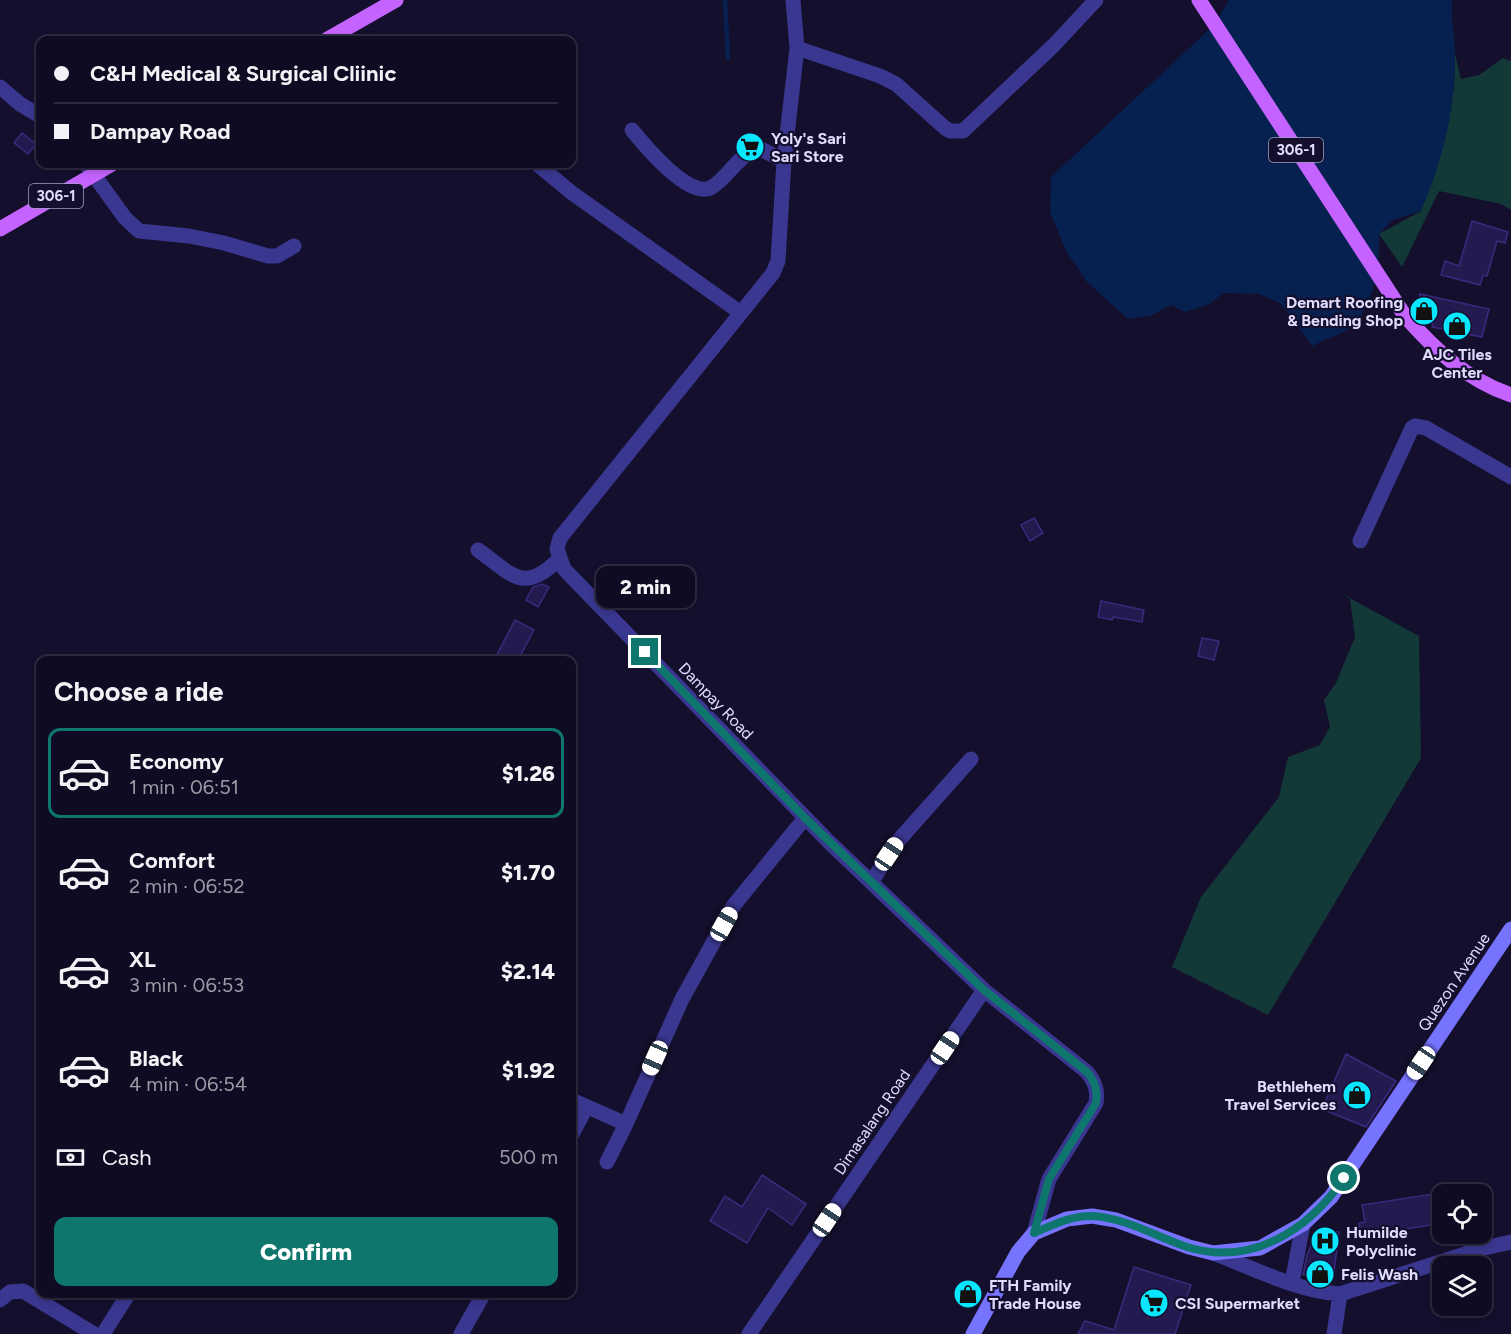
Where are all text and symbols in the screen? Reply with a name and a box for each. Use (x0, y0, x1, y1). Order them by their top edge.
text: C&H Medical & Surgical Cliinic (90, 60, 396, 87)
text: Dampay Road (90, 118, 231, 145)
place label: Yoly's Sari Sari Store (771, 129, 846, 166)
supermarket icon: Yoly's Sari Sari Store (734, 131, 766, 163)
road number: 306-1 (1269, 138, 1323, 162)
road number: 306-1 (29, 184, 83, 208)
place label: Demart Roofing & Bending Shop (1286, 293, 1403, 330)
shop icon: Demart Roofing & Bending Shop (1408, 295, 1440, 327)
shop icon: AJC Tiles Center (1441, 310, 1473, 342)
place label: AJC Tiles Center (1422, 345, 1492, 382)
callout: 2 min (596, 565, 694, 607)
text: 2 min (620, 575, 671, 599)
route end (631, 638, 658, 665)
street label: Dampay Road (675, 659, 757, 743)
text: Choose a ride (54, 675, 223, 708)
icon: car (57, 746, 111, 800)
text: Economy (129, 748, 224, 775)
text: $1.26 (502, 760, 555, 787)
text: 1 min · 06:51 (129, 775, 239, 799)
car (871, 834, 907, 874)
icon: car (57, 845, 111, 899)
text: Comfort (129, 847, 215, 874)
text: $1.70 (501, 859, 555, 886)
text: 2 min · 06:52 (129, 874, 245, 898)
car (707, 904, 741, 944)
street label: Quezon Avenue (1414, 929, 1494, 1035)
icon: car (57, 944, 111, 998)
text: XL (129, 946, 156, 973)
text: $2.14 (501, 958, 555, 985)
text: 3 min · 06:53 (129, 973, 244, 997)
car (927, 1028, 963, 1068)
car (639, 1038, 671, 1078)
icon: car (57, 1043, 111, 1097)
car (1403, 1043, 1439, 1083)
text: Black (129, 1045, 183, 1072)
text: $1.92 (502, 1057, 555, 1084)
street label: Dimasalang Road (830, 1066, 914, 1178)
text: 4 min · 06:54 (129, 1072, 247, 1096)
place label: Bethlehem Travel Services (1225, 1077, 1337, 1114)
shop icon: Bethlehem Travel Services (1341, 1079, 1373, 1111)
icon: cash (54, 1141, 87, 1174)
text: Cash (102, 1144, 152, 1171)
text: 500 m (499, 1145, 558, 1169)
route start (1330, 1164, 1357, 1191)
map controls (1432, 1184, 1492, 1316)
button: locate (1432, 1184, 1492, 1244)
car (809, 1200, 845, 1240)
button: Confirm (54, 1217, 558, 1286)
place label: Humilde Polyclinic (1346, 1223, 1417, 1260)
hospital icon: Humilde Polyclinic (1309, 1225, 1341, 1257)
button: layers (1432, 1256, 1492, 1316)
shop icon: Felis Wash (1304, 1258, 1336, 1290)
place label: Felis Wash (1341, 1265, 1418, 1284)
place label: FTH Family Trade House (989, 1276, 1081, 1313)
shop icon: FTH Family Trade House (952, 1278, 984, 1310)
supermarket icon: CSI Supermarket (1138, 1287, 1170, 1319)
place label: CSI Supermarket (1175, 1294, 1300, 1313)

